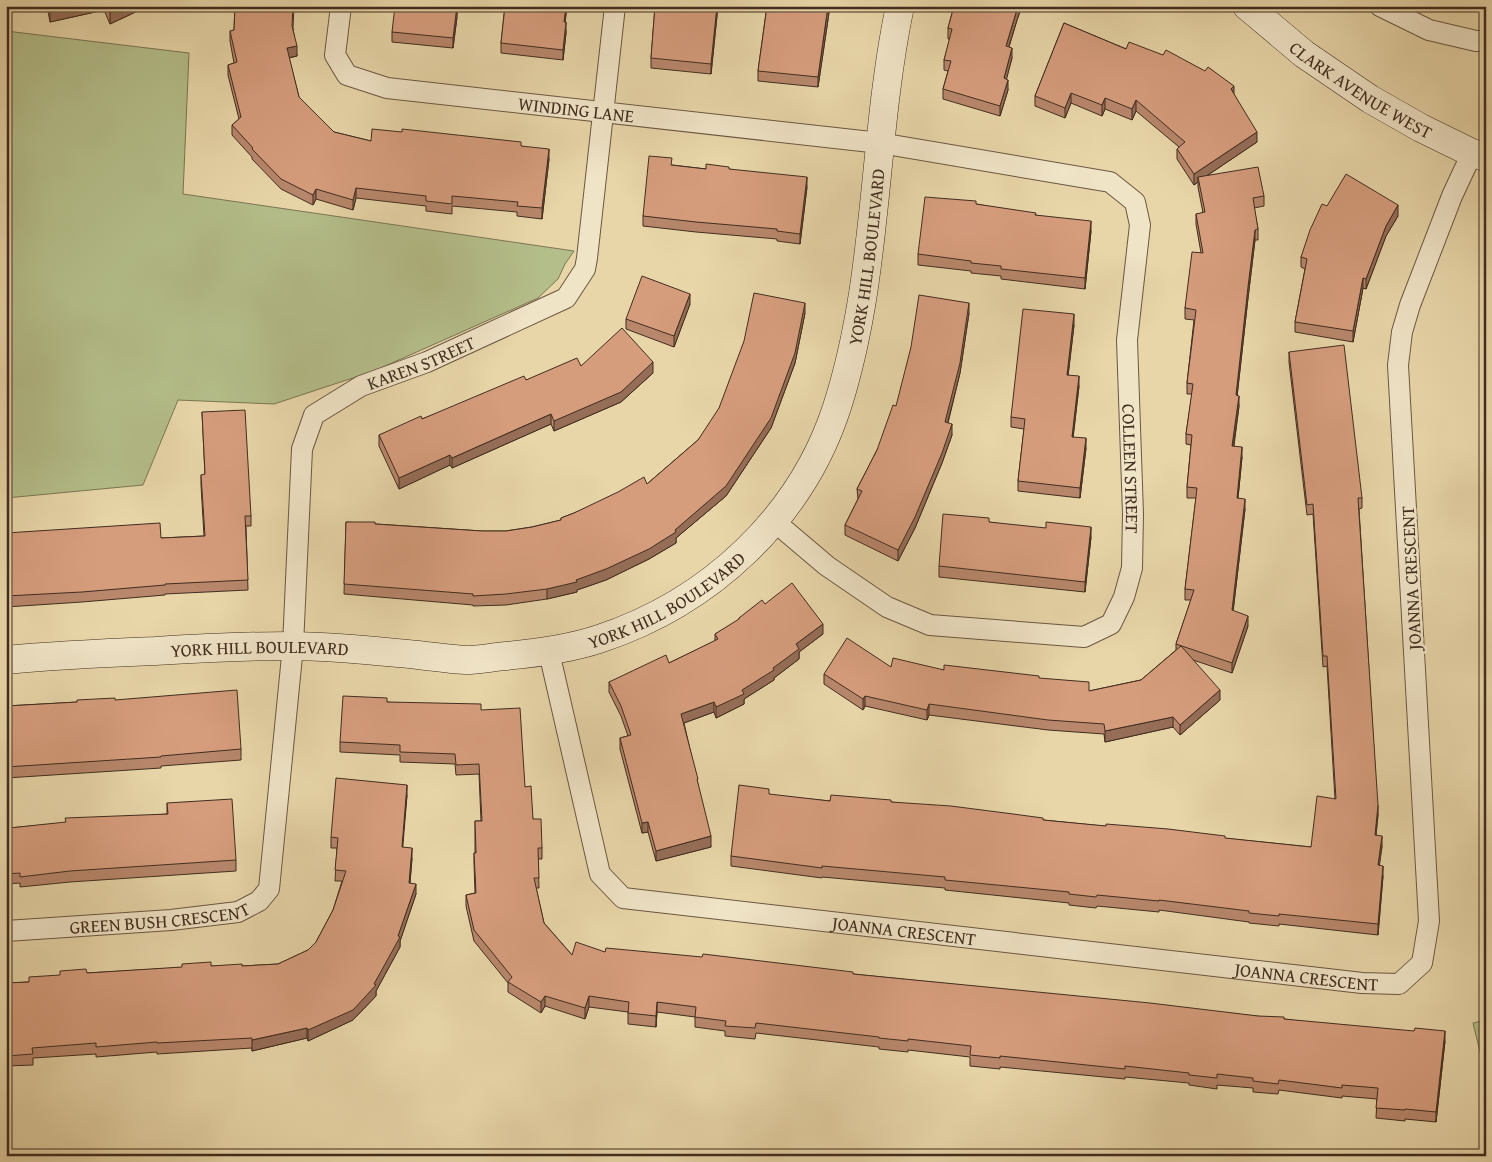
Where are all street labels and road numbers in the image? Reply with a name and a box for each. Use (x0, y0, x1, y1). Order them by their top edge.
street label: CLARK AVENUE WEST (1284, 34, 1437, 145)
street label: WINDING LANE (517, 89, 635, 129)
street label: YORK HILL BOULEVARD (840, 167, 891, 348)
street label: KAREN STREET (363, 328, 479, 396)
street label: COLLEEN STREET (1116, 403, 1147, 534)
street label: JOANNA CRESCENT (1394, 505, 1428, 653)
street label: YORK HILL BOULEVARD (584, 545, 751, 655)
street label: YORK HILL BOULEVARD (170, 632, 350, 663)
street label: GREEN BUSH CRESCENT (69, 895, 254, 940)
street label: JOANNA CRESCENT (829, 908, 977, 952)
street label: JOANNA CRESCENT (1231, 955, 1379, 997)

